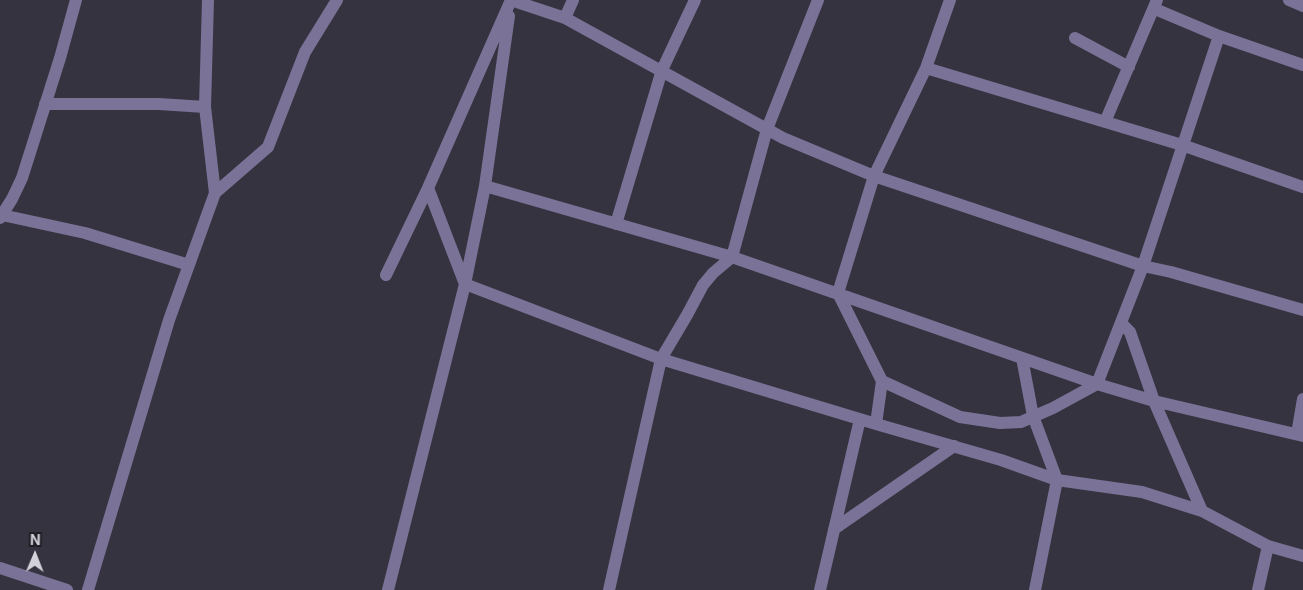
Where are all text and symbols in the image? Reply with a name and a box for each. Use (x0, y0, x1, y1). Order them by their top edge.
north arrow (10, 530, 60, 580)
text: N (30, 531, 41, 548)

